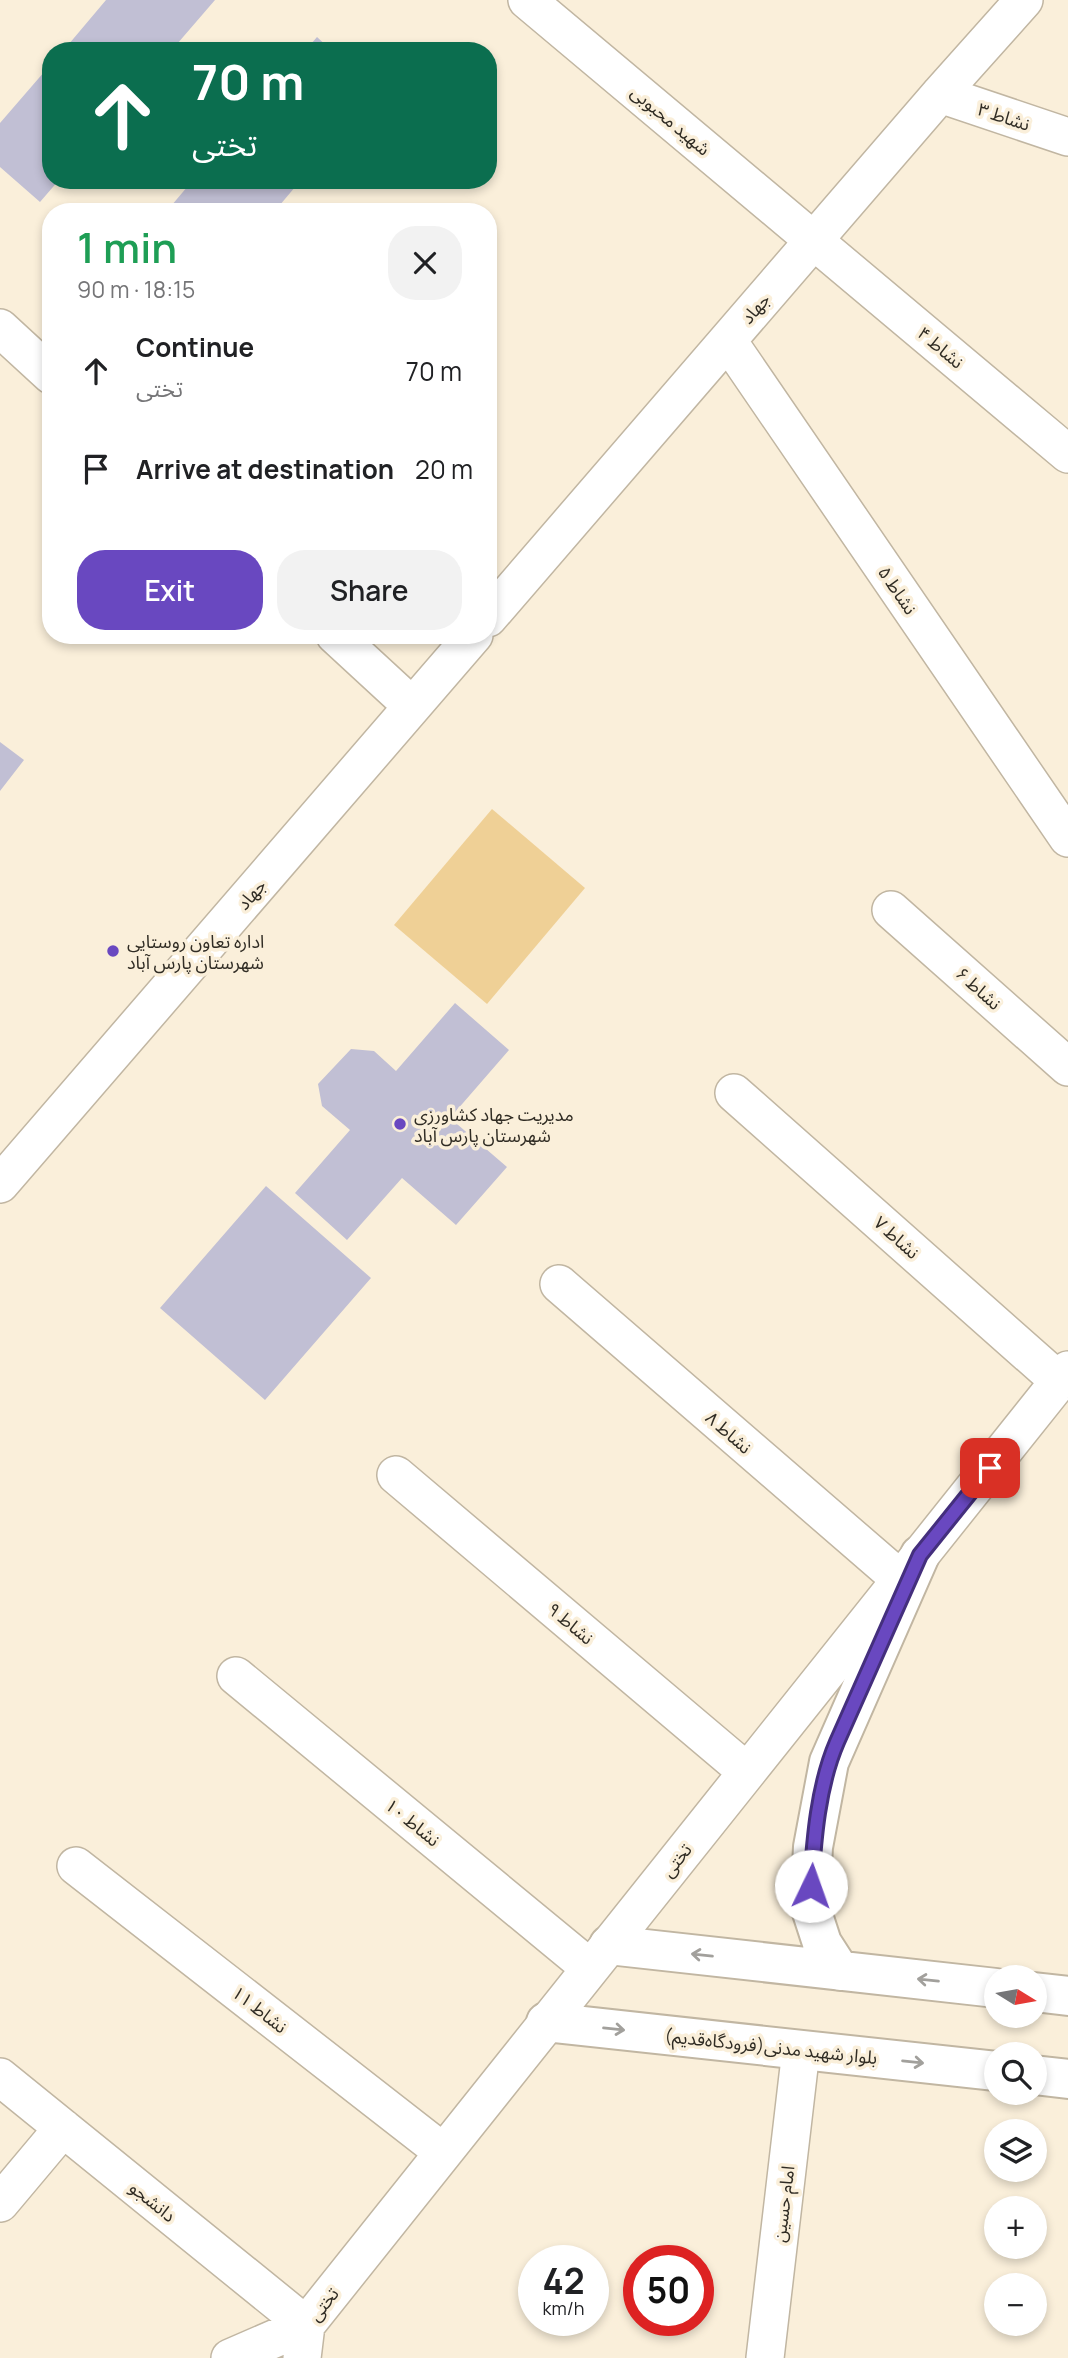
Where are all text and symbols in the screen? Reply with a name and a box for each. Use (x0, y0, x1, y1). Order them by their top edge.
text: 70 m (192, 48, 304, 115)
icon: ahead (77, 70, 168, 161)
street label: شهید محبوبی (626, 80, 716, 160)
street label: نشاط ۳ (975, 96, 1033, 136)
text: تختی (192, 122, 257, 166)
text: 1 min (77, 218, 177, 276)
button: close (388, 226, 462, 300)
text: 90 m · 18:15 (77, 273, 195, 305)
street label: جهاد (735, 287, 775, 329)
street label: نشاط ۴ (913, 321, 969, 373)
text: Continue (136, 329, 254, 365)
icon: ahead (77, 352, 115, 390)
text: 70 m (406, 353, 462, 389)
text: تختی (136, 372, 183, 404)
icon: arrive (77, 450, 115, 488)
text: Arrive at destination (136, 451, 394, 487)
text: 20 m (415, 451, 473, 487)
button: Exit (77, 550, 263, 630)
button: Share (277, 550, 462, 630)
street label: نشاط ۵ (873, 561, 923, 619)
street label: جهاد (231, 873, 271, 915)
place label: اداره تعاون روستایی شهرستان پارس آباد (127, 929, 264, 974)
marker: اداره تعاون روستایی شهرستان پارس آباد (105, 943, 121, 959)
street label: نشاط ۶ (951, 961, 1007, 1015)
place label: مدیریت جهاد کشاورزی شهرستان پارس آباد (414, 1102, 574, 1147)
marker: مدیریت جهاد کشاورزی شهرستان پارس آباد (392, 1116, 408, 1132)
street label: نشاط ۷ (869, 1210, 925, 1264)
street label: نشاط ۸ (701, 1405, 757, 1459)
pin (960, 1438, 1020, 1498)
icon: arrive (971, 1449, 1009, 1487)
street label: نشاط ۹ (543, 1597, 599, 1649)
street label: نشاط ۱۰ (381, 1793, 445, 1851)
street label: تختی (655, 1838, 697, 1882)
position arrow (774, 1849, 848, 1923)
one-way arrow (691, 1949, 714, 1962)
north arrow (984, 1965, 1046, 2028)
map controls (984, 1965, 1047, 2336)
one-way arrow (917, 1974, 940, 1987)
street label: نشاط ۱۱ (227, 1980, 293, 2038)
one-way arrow (602, 2023, 625, 2036)
street label: بلوار شهید مدنی(فرودگاه‌قدیم) (663, 2023, 879, 2071)
button: search (984, 2042, 1047, 2105)
one-way arrow (901, 2056, 924, 2069)
button: layers (984, 2119, 1047, 2182)
street label: امام حسین (766, 2164, 803, 2244)
street label: دانشجو (125, 2175, 181, 2227)
button: + (984, 2196, 1047, 2259)
speed limit sign: 50 (623, 2245, 714, 2336)
text: 42 (542, 2257, 585, 2305)
button: − (984, 2273, 1047, 2336)
street label: تختی (302, 2282, 344, 2326)
text: km/h (543, 2296, 584, 2320)

